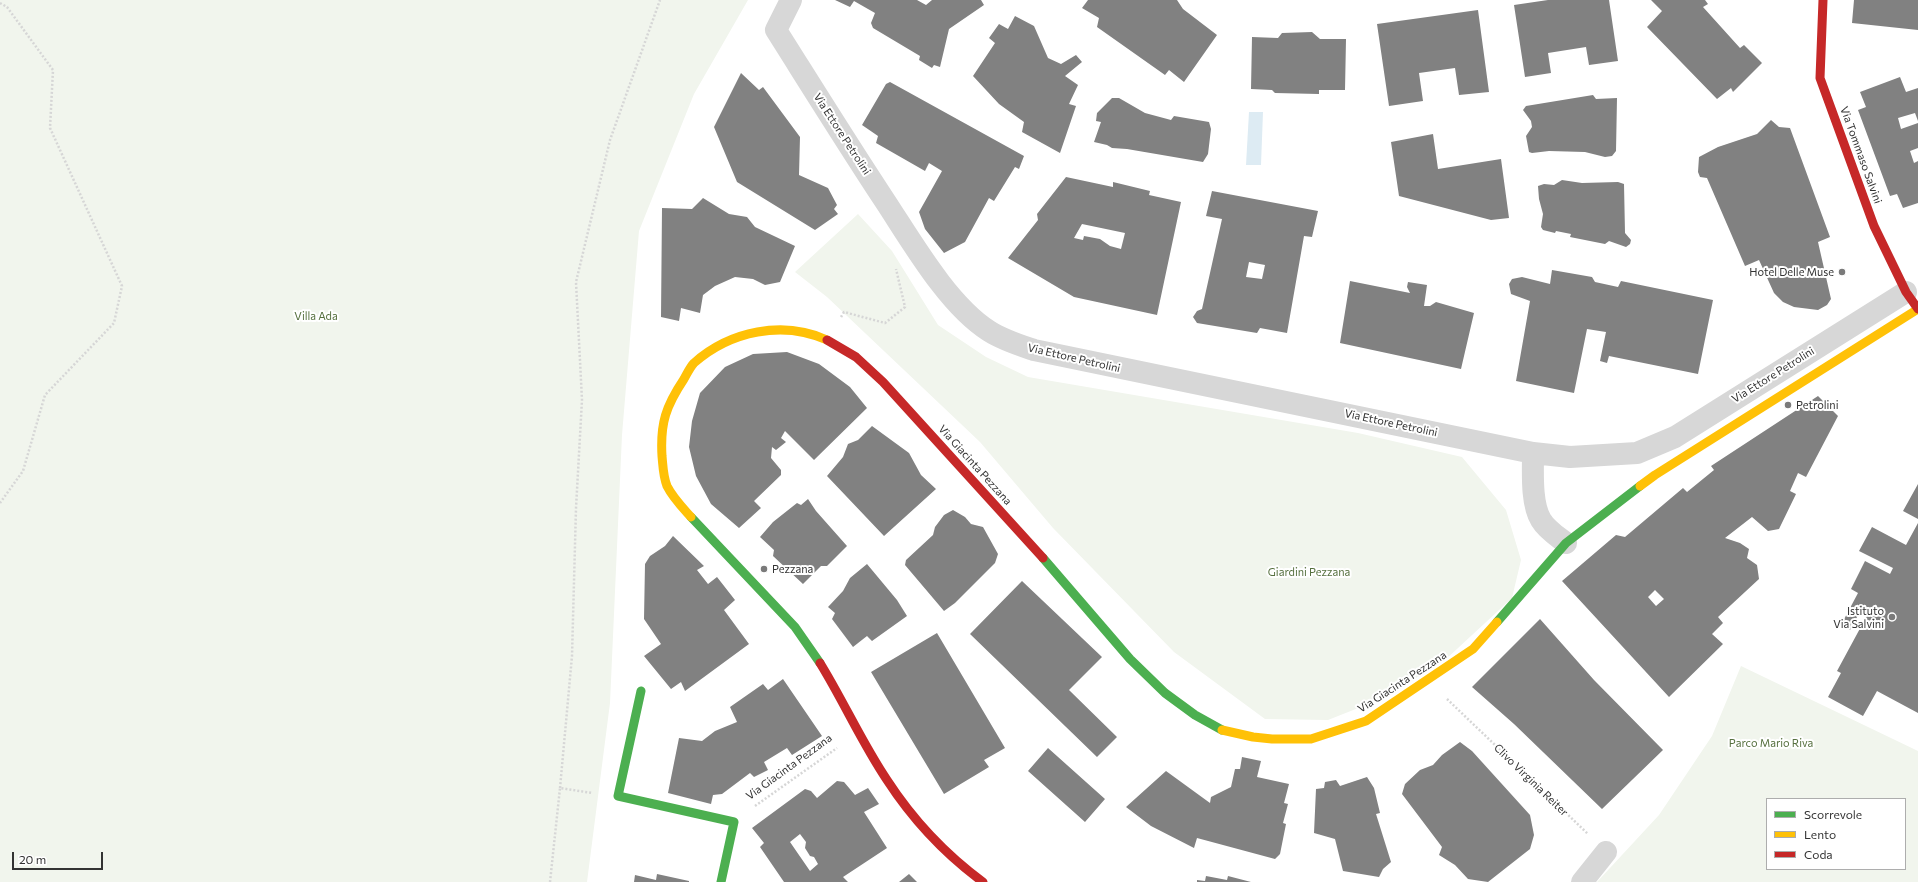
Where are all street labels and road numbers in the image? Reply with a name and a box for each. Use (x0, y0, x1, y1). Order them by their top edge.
street label: Via Ettore Petrolini (811, 91, 873, 177)
street label: Via Tommaso Salvini (1837, 105, 1885, 205)
street label: Via Ettore Petrolini (1026, 341, 1122, 375)
street label: Via Ettore Petrolini (1729, 344, 1817, 406)
street label: Via Ettore Petrolini (1343, 407, 1439, 439)
street label: Via Giacinta Pezzana (936, 422, 1014, 508)
street label: Via Giacinta Pezzana (1355, 648, 1449, 716)
street label: Via Giacinta Pezzana (743, 731, 835, 803)
street label: Clivo Virginia Reiter (1491, 741, 1571, 819)

